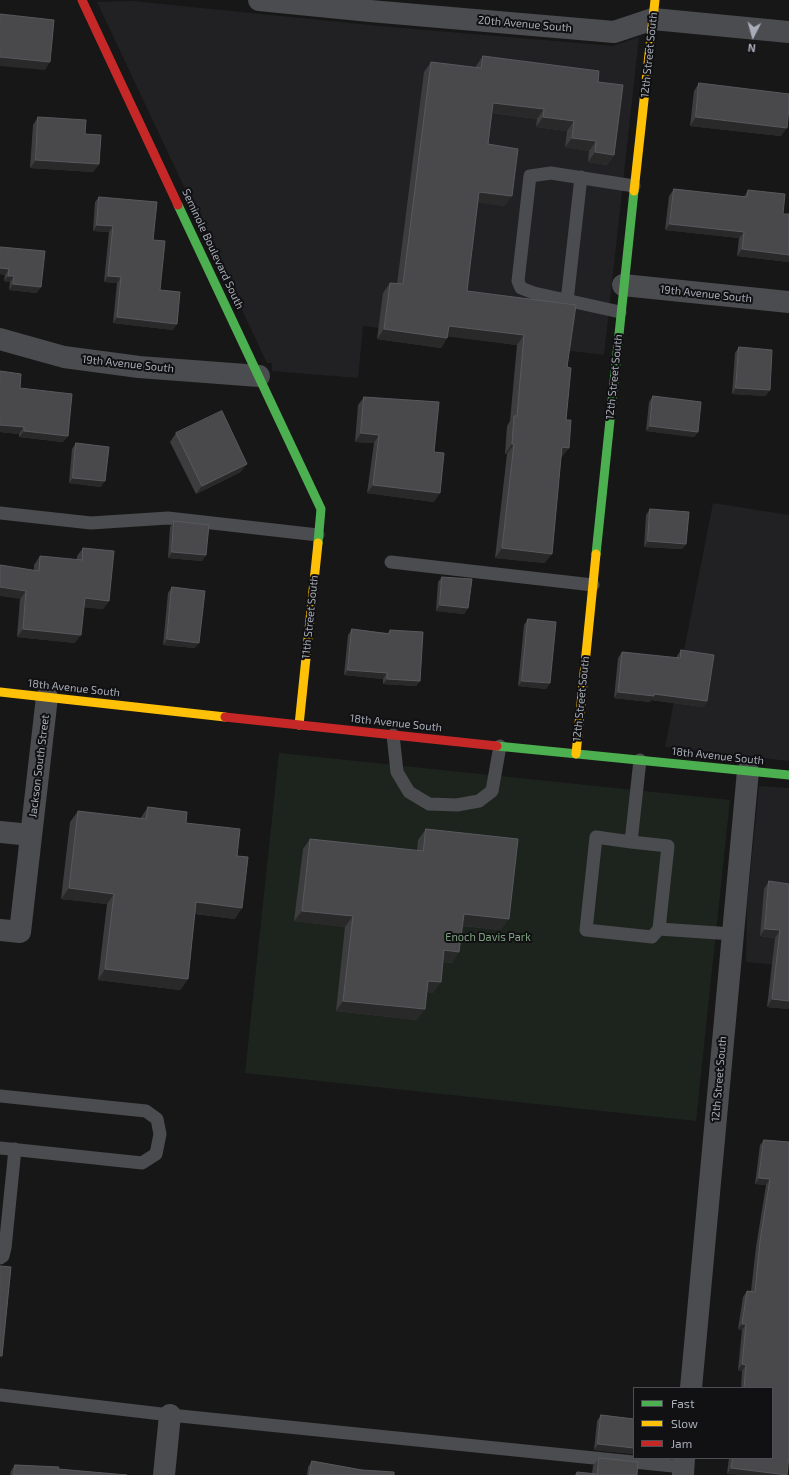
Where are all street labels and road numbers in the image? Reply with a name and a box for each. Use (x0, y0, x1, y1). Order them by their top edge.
street label: 12th Street South (638, 12, 660, 98)
street label: 20th Avenue South (477, 13, 573, 35)
street label: Seminole Boulevard South (179, 187, 247, 311)
street label: 19th Avenue South (659, 283, 753, 305)
street label: 12th Street South (603, 334, 625, 420)
street label: 19th Avenue South (81, 353, 175, 375)
street label: 11th Street South (299, 574, 321, 660)
street label: 12th Street South (570, 656, 592, 742)
street label: 18th Avenue South (27, 677, 121, 699)
street label: 18th Avenue South (349, 712, 443, 734)
street label: Jackson South Street (26, 714, 52, 818)
street label: 18th Avenue South (671, 745, 765, 767)
street label: 12th Street South (709, 1036, 729, 1122)

